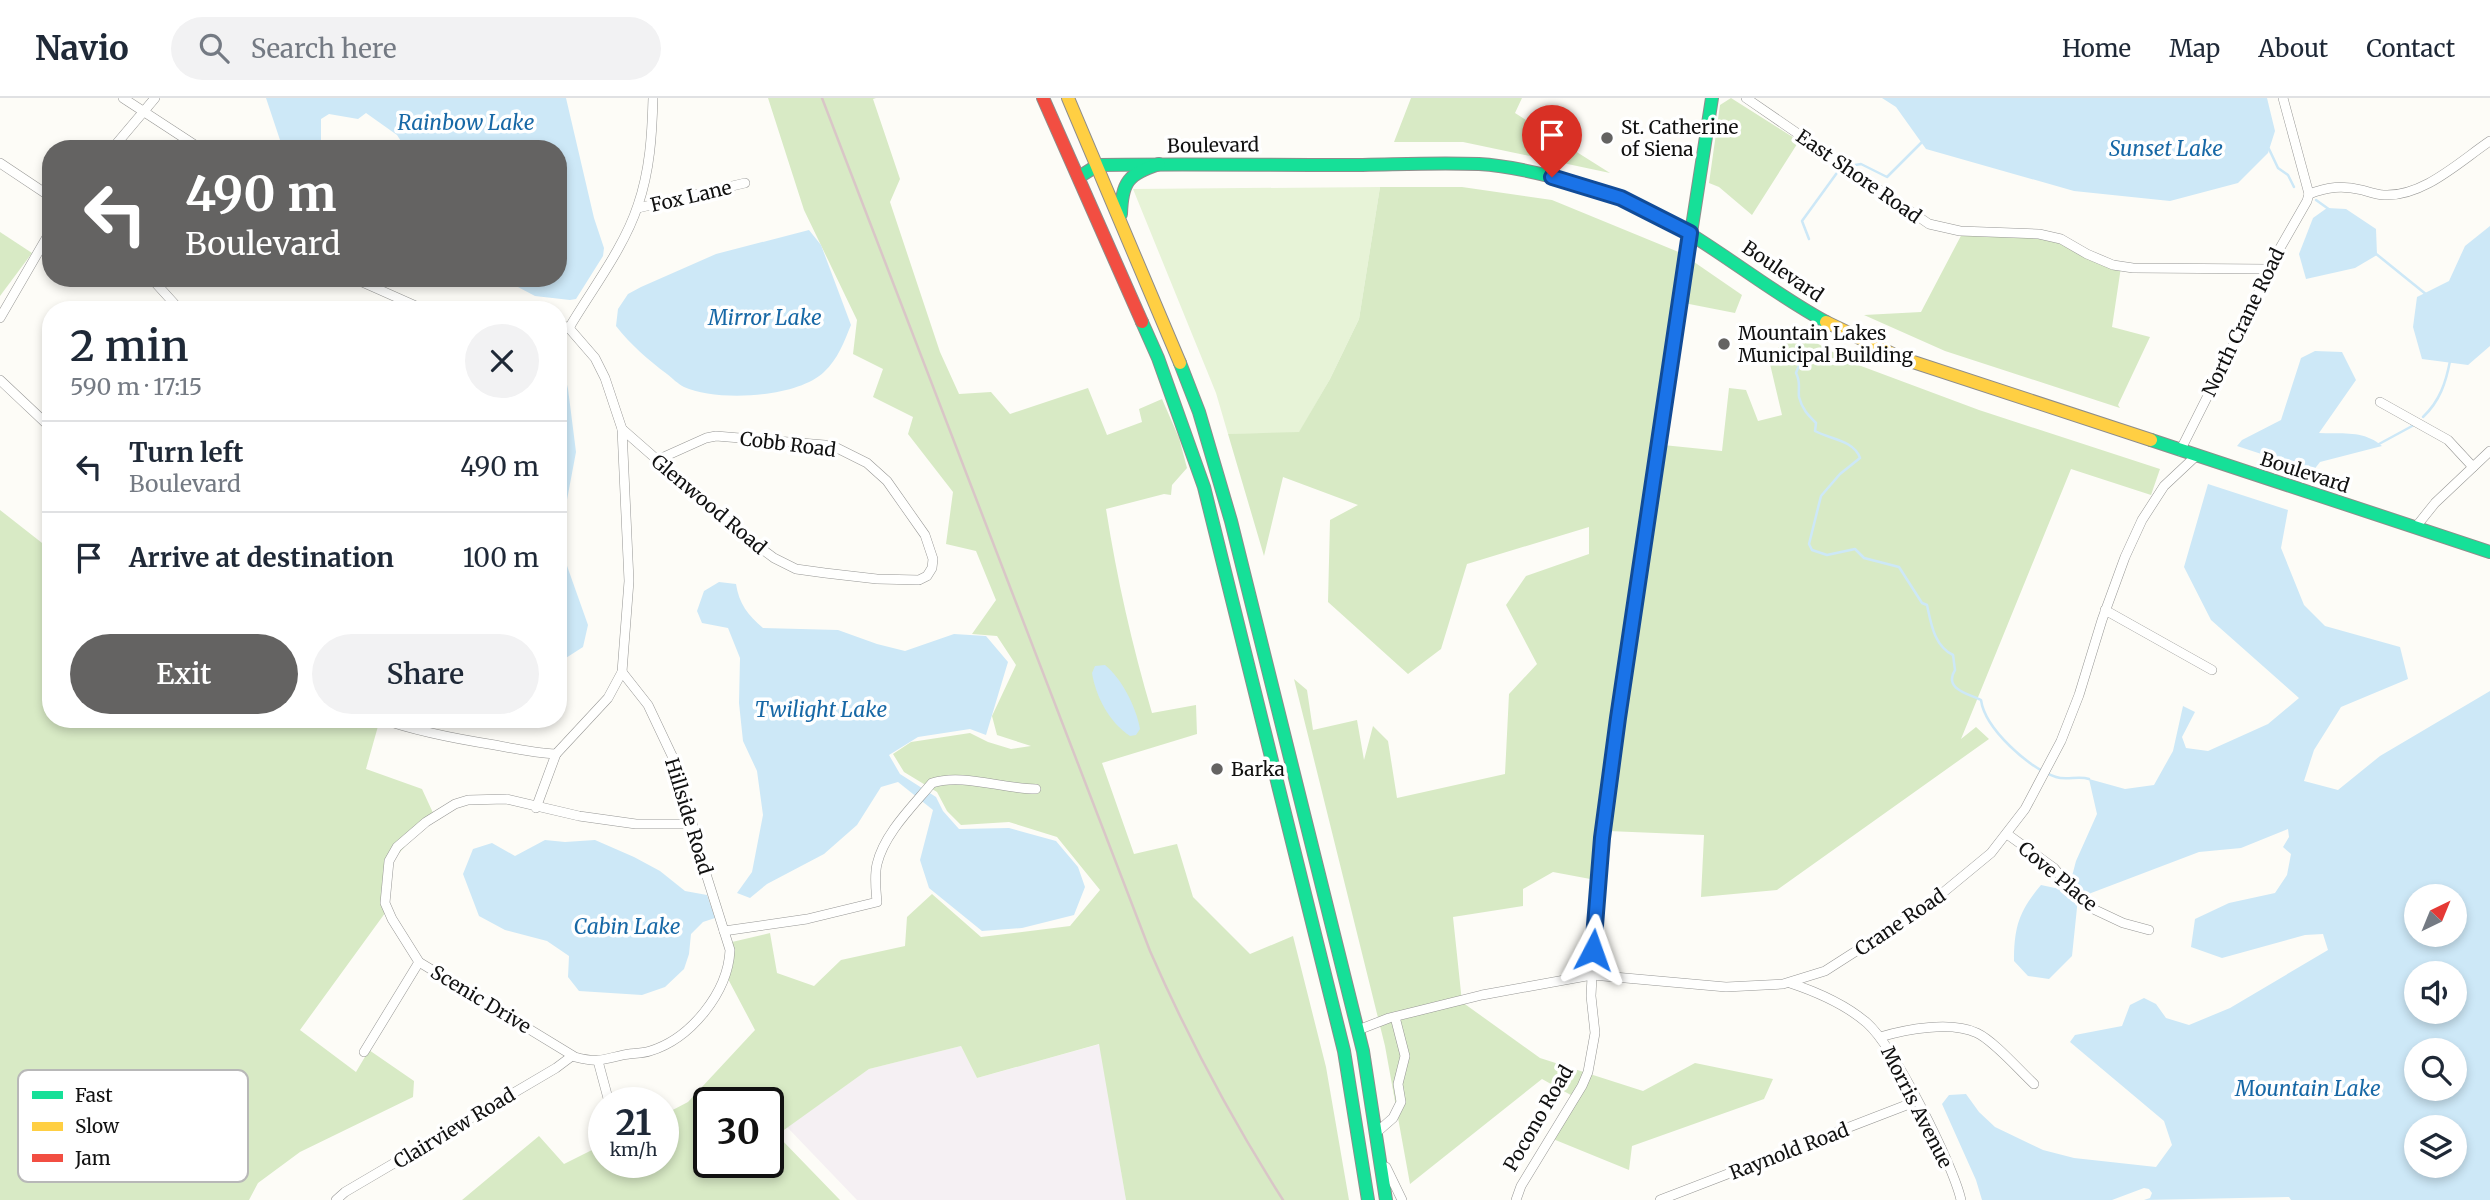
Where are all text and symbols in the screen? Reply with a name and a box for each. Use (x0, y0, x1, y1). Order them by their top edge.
search box (171, 17, 661, 80)
text: Navio (35, 28, 129, 69)
icon: search (195, 29, 233, 67)
text: Search here (251, 32, 396, 65)
text: Home (2062, 33, 2131, 64)
text: Map (2169, 33, 2220, 64)
text: About (2258, 33, 2328, 64)
text: Contact (2366, 33, 2455, 64)
pin (1522, 105, 1582, 177)
water label: Rainbow Lake (398, 109, 534, 136)
place label: St. Catherine of Siena (1621, 115, 1739, 161)
icon: arrive (1533, 116, 1571, 154)
street label: East Shore Road (1792, 124, 1926, 228)
marker: St. Catherine of Siena (1599, 130, 1615, 146)
street label: Boulevard (1167, 132, 1259, 158)
water label: Sunset Lake (2109, 135, 2223, 162)
text: 490 m (185, 163, 337, 224)
icon: left (70, 168, 161, 259)
street label: Fox Lane (648, 175, 734, 217)
text: Boulevard (185, 224, 341, 264)
street label: Boulevard (1738, 235, 1828, 307)
street label: North Crane Road (2197, 244, 2289, 400)
water label: Mirror Lake (707, 304, 822, 331)
text: 2 min (70, 320, 189, 372)
place label: Mountain Lakes Municipal Building (1738, 321, 1913, 367)
button: close (465, 324, 539, 398)
marker: Mountain Lakes Municipal Building (1716, 336, 1732, 352)
text: 590 m · 17:15 (70, 372, 202, 401)
street label: Cobb Road (739, 426, 837, 462)
text: Turn left (129, 436, 243, 469)
street label: Boulevard (2257, 446, 2353, 498)
icon: left (70, 448, 108, 486)
street label: Glenwood Road (647, 449, 771, 559)
text: 490 m (460, 450, 539, 483)
text: Boulevard (129, 469, 241, 498)
icon: arrive (70, 539, 108, 577)
text: Arrive at destination (129, 541, 394, 574)
text: 100 m (463, 541, 539, 574)
button: Exit (70, 634, 298, 714)
button: Share (312, 634, 539, 714)
water label: Twilight Lake (755, 696, 887, 723)
street label: Hillside Road (660, 755, 718, 877)
place label: Barka (1231, 757, 1285, 781)
marker: Barka (1209, 761, 1225, 777)
street label: Cove Place (2014, 836, 2102, 916)
street label: Crane Road (1850, 883, 1950, 961)
north arrow (2404, 884, 2468, 947)
map controls (2404, 884, 2467, 1178)
water label: Cabin Lake (573, 913, 681, 940)
position arrow (1556, 913, 1630, 987)
street label: Scenic Drive (426, 960, 536, 1038)
button: sound (2404, 961, 2467, 1024)
button: search (2404, 1038, 2467, 1101)
street label: Morris Avenue (1876, 1042, 1958, 1172)
street label: Pocono Road (1498, 1061, 1578, 1175)
legend (18, 1070, 248, 1182)
water label: Mountain Lake (2234, 1075, 2381, 1102)
street label: Clairview Road (389, 1082, 519, 1174)
text: Fast (75, 1083, 113, 1107)
speed limit sign: 30 (693, 1087, 784, 1178)
text: 21 (616, 1101, 651, 1145)
text: Slow (75, 1114, 120, 1138)
button: layers (2404, 1115, 2467, 1178)
street label: Raynold Road (1726, 1117, 1852, 1185)
text: km/h (610, 1138, 657, 1161)
text: Jam (74, 1146, 111, 1170)

